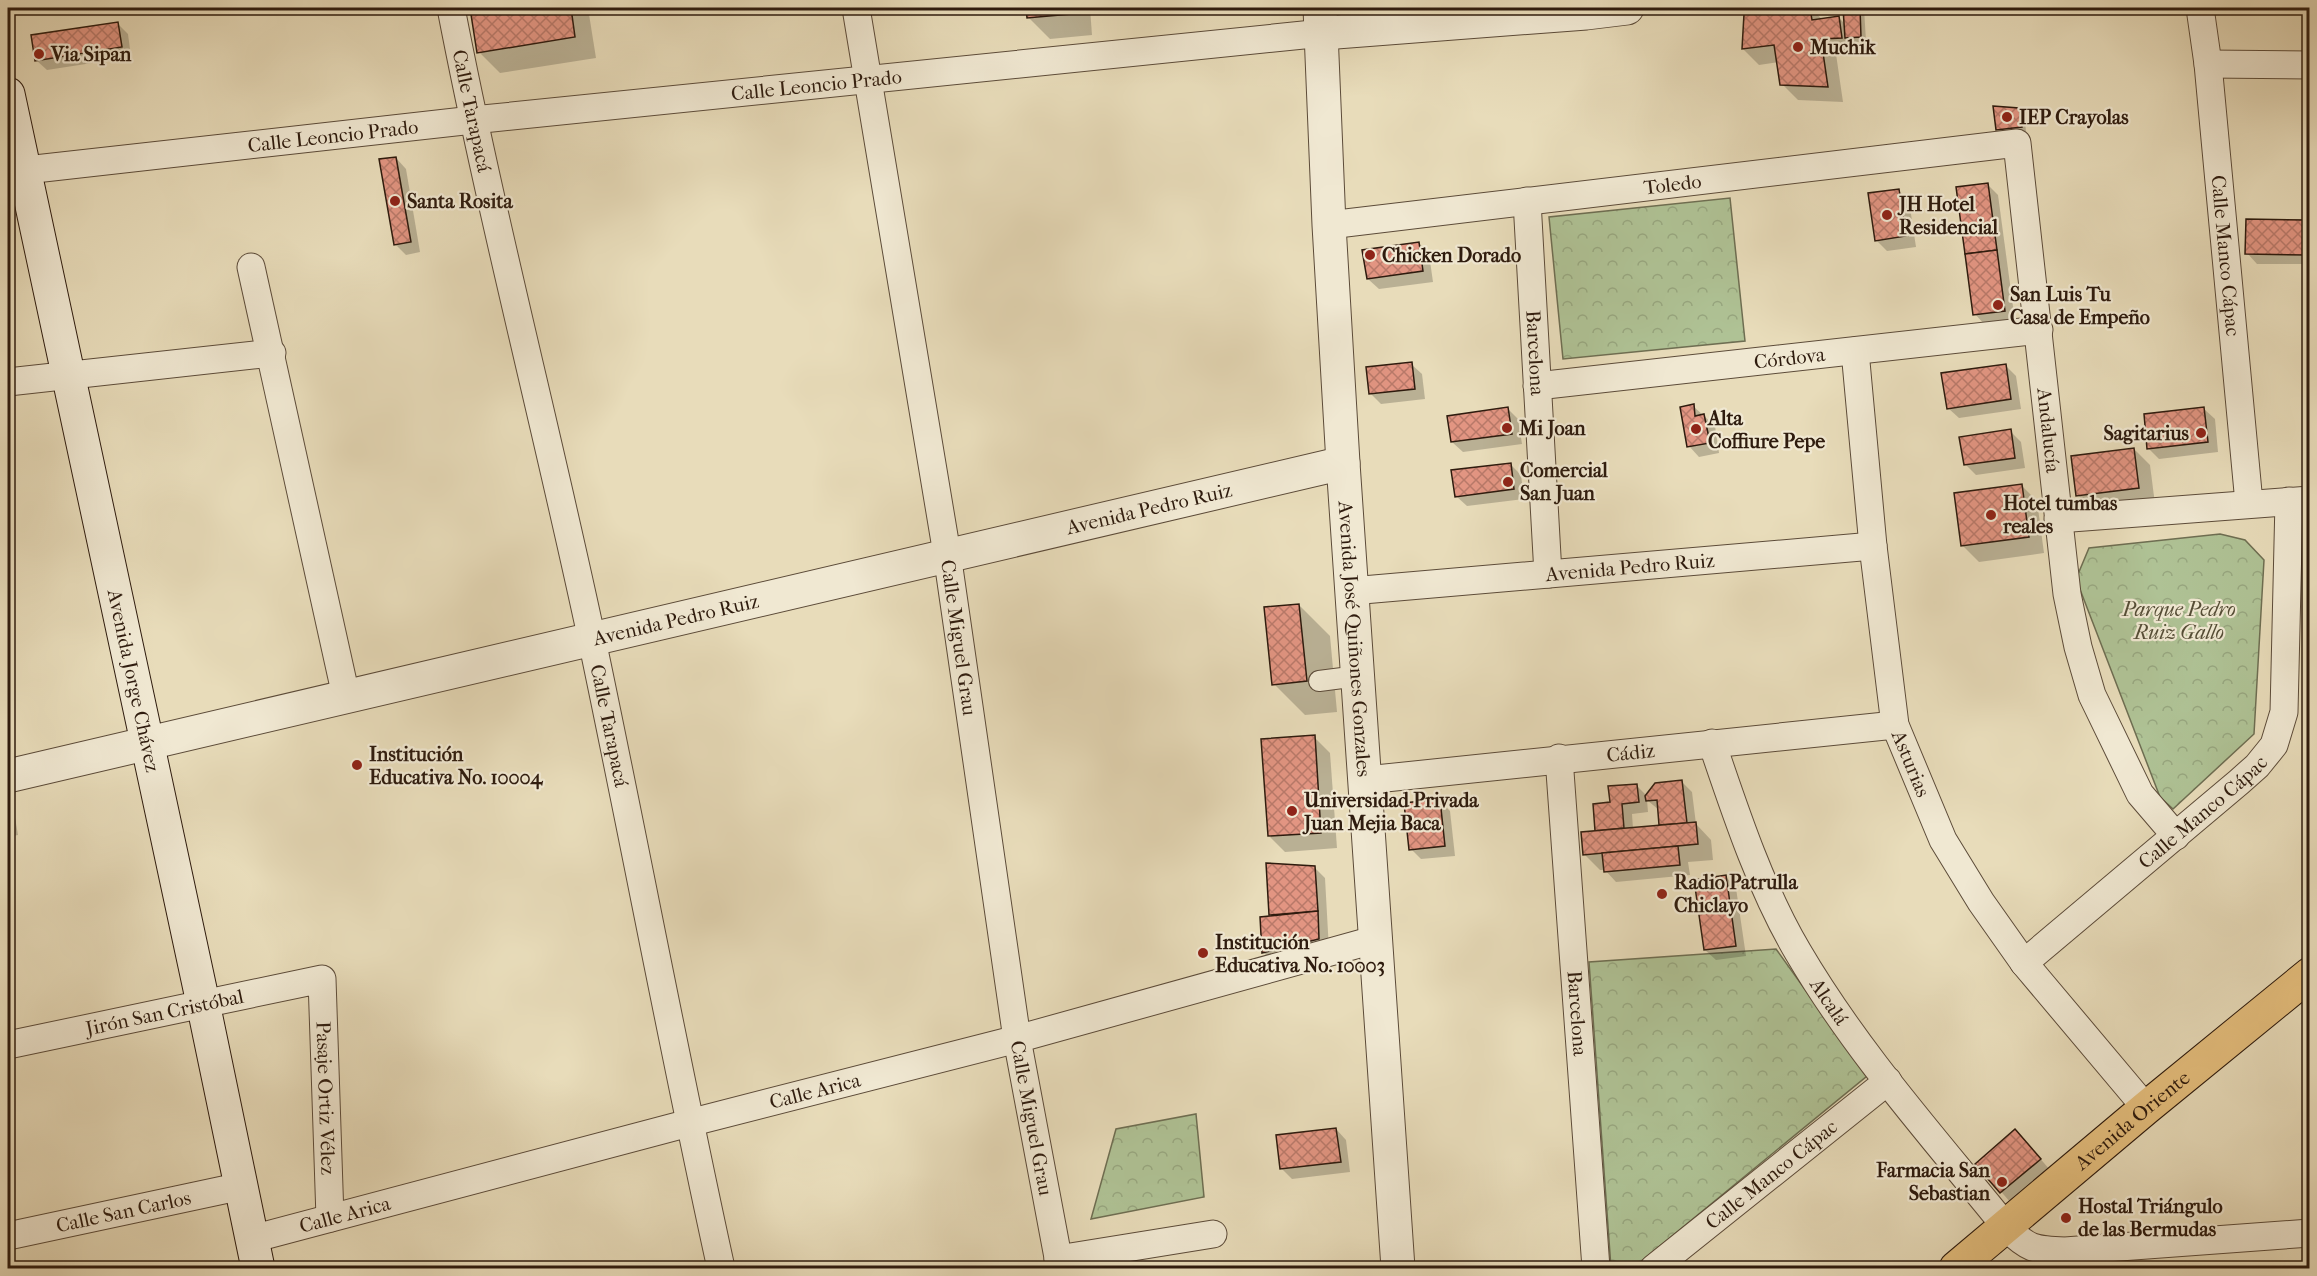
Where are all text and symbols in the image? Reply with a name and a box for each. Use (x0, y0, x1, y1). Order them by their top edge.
place label: Muchik (1809, 36, 1876, 59)
marker: Muchik (1791, 40, 1805, 54)
place label: Via Sipan (50, 43, 132, 66)
marker: Via Sipan (32, 47, 46, 61)
street label: Calle Tarapacá (448, 47, 497, 175)
street label: Calle Leoncio Prado (730, 65, 903, 105)
place label: IEP Crayolas (2019, 106, 2129, 129)
marker: IEP Crayolas (2000, 110, 2014, 124)
street label: Calle Leoncio Prado (247, 115, 419, 157)
street label: Toledo (1642, 169, 1703, 199)
street label: Calle Manco Cápac (2207, 174, 2245, 337)
place label: Santa Rosita (407, 190, 513, 213)
place label: JH Hotel Residencial (1897, 193, 1999, 239)
marker: Santa Rosita (388, 194, 402, 208)
marker: JH Hotel Residencial (1880, 208, 1894, 222)
place label: Chicken Dorado (1382, 244, 1521, 267)
marker: Chicken Dorado (1363, 248, 1377, 262)
place label: San Luis Tu Casa de Empeño (2010, 283, 2150, 329)
marker: San Luis Tu Casa de Empeño (1991, 298, 2005, 312)
street label: Barcelona (1522, 309, 1549, 397)
street label: Córdova (1753, 342, 1827, 373)
street label: Andalucía (2033, 386, 2065, 475)
place label: Alta Coffiure Pepe (1706, 407, 1825, 453)
place label: Mi Joan (1518, 417, 1586, 440)
marker: Mi Joan (1500, 421, 1514, 435)
marker: Alta Coffiure Pepe (1689, 422, 1703, 436)
place label: Sagitarius (2104, 422, 2190, 445)
marker: Sagitarius (2194, 426, 2208, 440)
place label: Comercial San Juan (1520, 459, 1608, 505)
marker: Comercial San Juan (1501, 475, 1515, 489)
street label: Avenida Pedro Ruiz (1063, 478, 1234, 539)
place label: Hotel tumbas reales (2002, 492, 2118, 538)
street label: Avenida José Quiñones Gonzales (1334, 499, 1376, 778)
marker: Hotel tumbas reales (1984, 508, 1998, 522)
street label: Avenida Pedro Ruiz (1544, 548, 1716, 586)
street label: Calle Miguel Grau (936, 558, 982, 718)
street label: Avenida Jorge Chávez (103, 586, 165, 774)
street label: Avenida Pedro Ruiz (590, 589, 761, 650)
park label: Parque Pedro Ruiz Gallo (2121, 598, 2236, 644)
street label: Calle Tarapacá (586, 662, 634, 790)
street label: Asturias (1887, 726, 1935, 800)
street label: Cádiz (1605, 739, 1656, 766)
place label: Institución Educativa No. 10004 (369, 743, 543, 790)
street label: Calle Manco Cápac (2134, 751, 2272, 873)
marker: Institución Educativa No. 10004 (350, 758, 364, 772)
place label: Universidad Privada Juan Mejia Baca (1302, 789, 1479, 835)
marker: Universidad Privada Juan Mejia Baca (1285, 804, 1299, 818)
place label: Radio Patrulla Chiclayo (1674, 871, 1798, 917)
marker: Radio Patrulla Chiclayo (1655, 887, 1669, 901)
place label: Institución Educativa No. 10003 (1215, 931, 1385, 977)
marker: Institución Educativa No. 10003 (1196, 946, 1210, 960)
street label: Barcelona (1563, 970, 1592, 1058)
street label: Alcalá (1805, 973, 1854, 1030)
street label: Jirón San Cristóbal (82, 984, 246, 1040)
street label: Pasaje Ortiz Vélez (312, 1021, 340, 1175)
street label: Calle Miguel Grau (1006, 1039, 1058, 1198)
street label: Avenida Oriente (2069, 1066, 2194, 1175)
street label: Calle Arica (767, 1068, 864, 1113)
street label: Calle Manco Cápac (1701, 1115, 1842, 1234)
place label: Farmacia San Sebastian (1875, 1159, 1990, 1205)
marker: Farmacia San Sebastian (1995, 1175, 2009, 1189)
street label: Calle San Carlos (54, 1186, 193, 1237)
street label: Calle Arica (297, 1191, 393, 1237)
place label: Hostal Triángulo de las Bermudas (2078, 1195, 2223, 1241)
marker: Hostal Triángulo de las Bermudas (2059, 1211, 2073, 1225)

